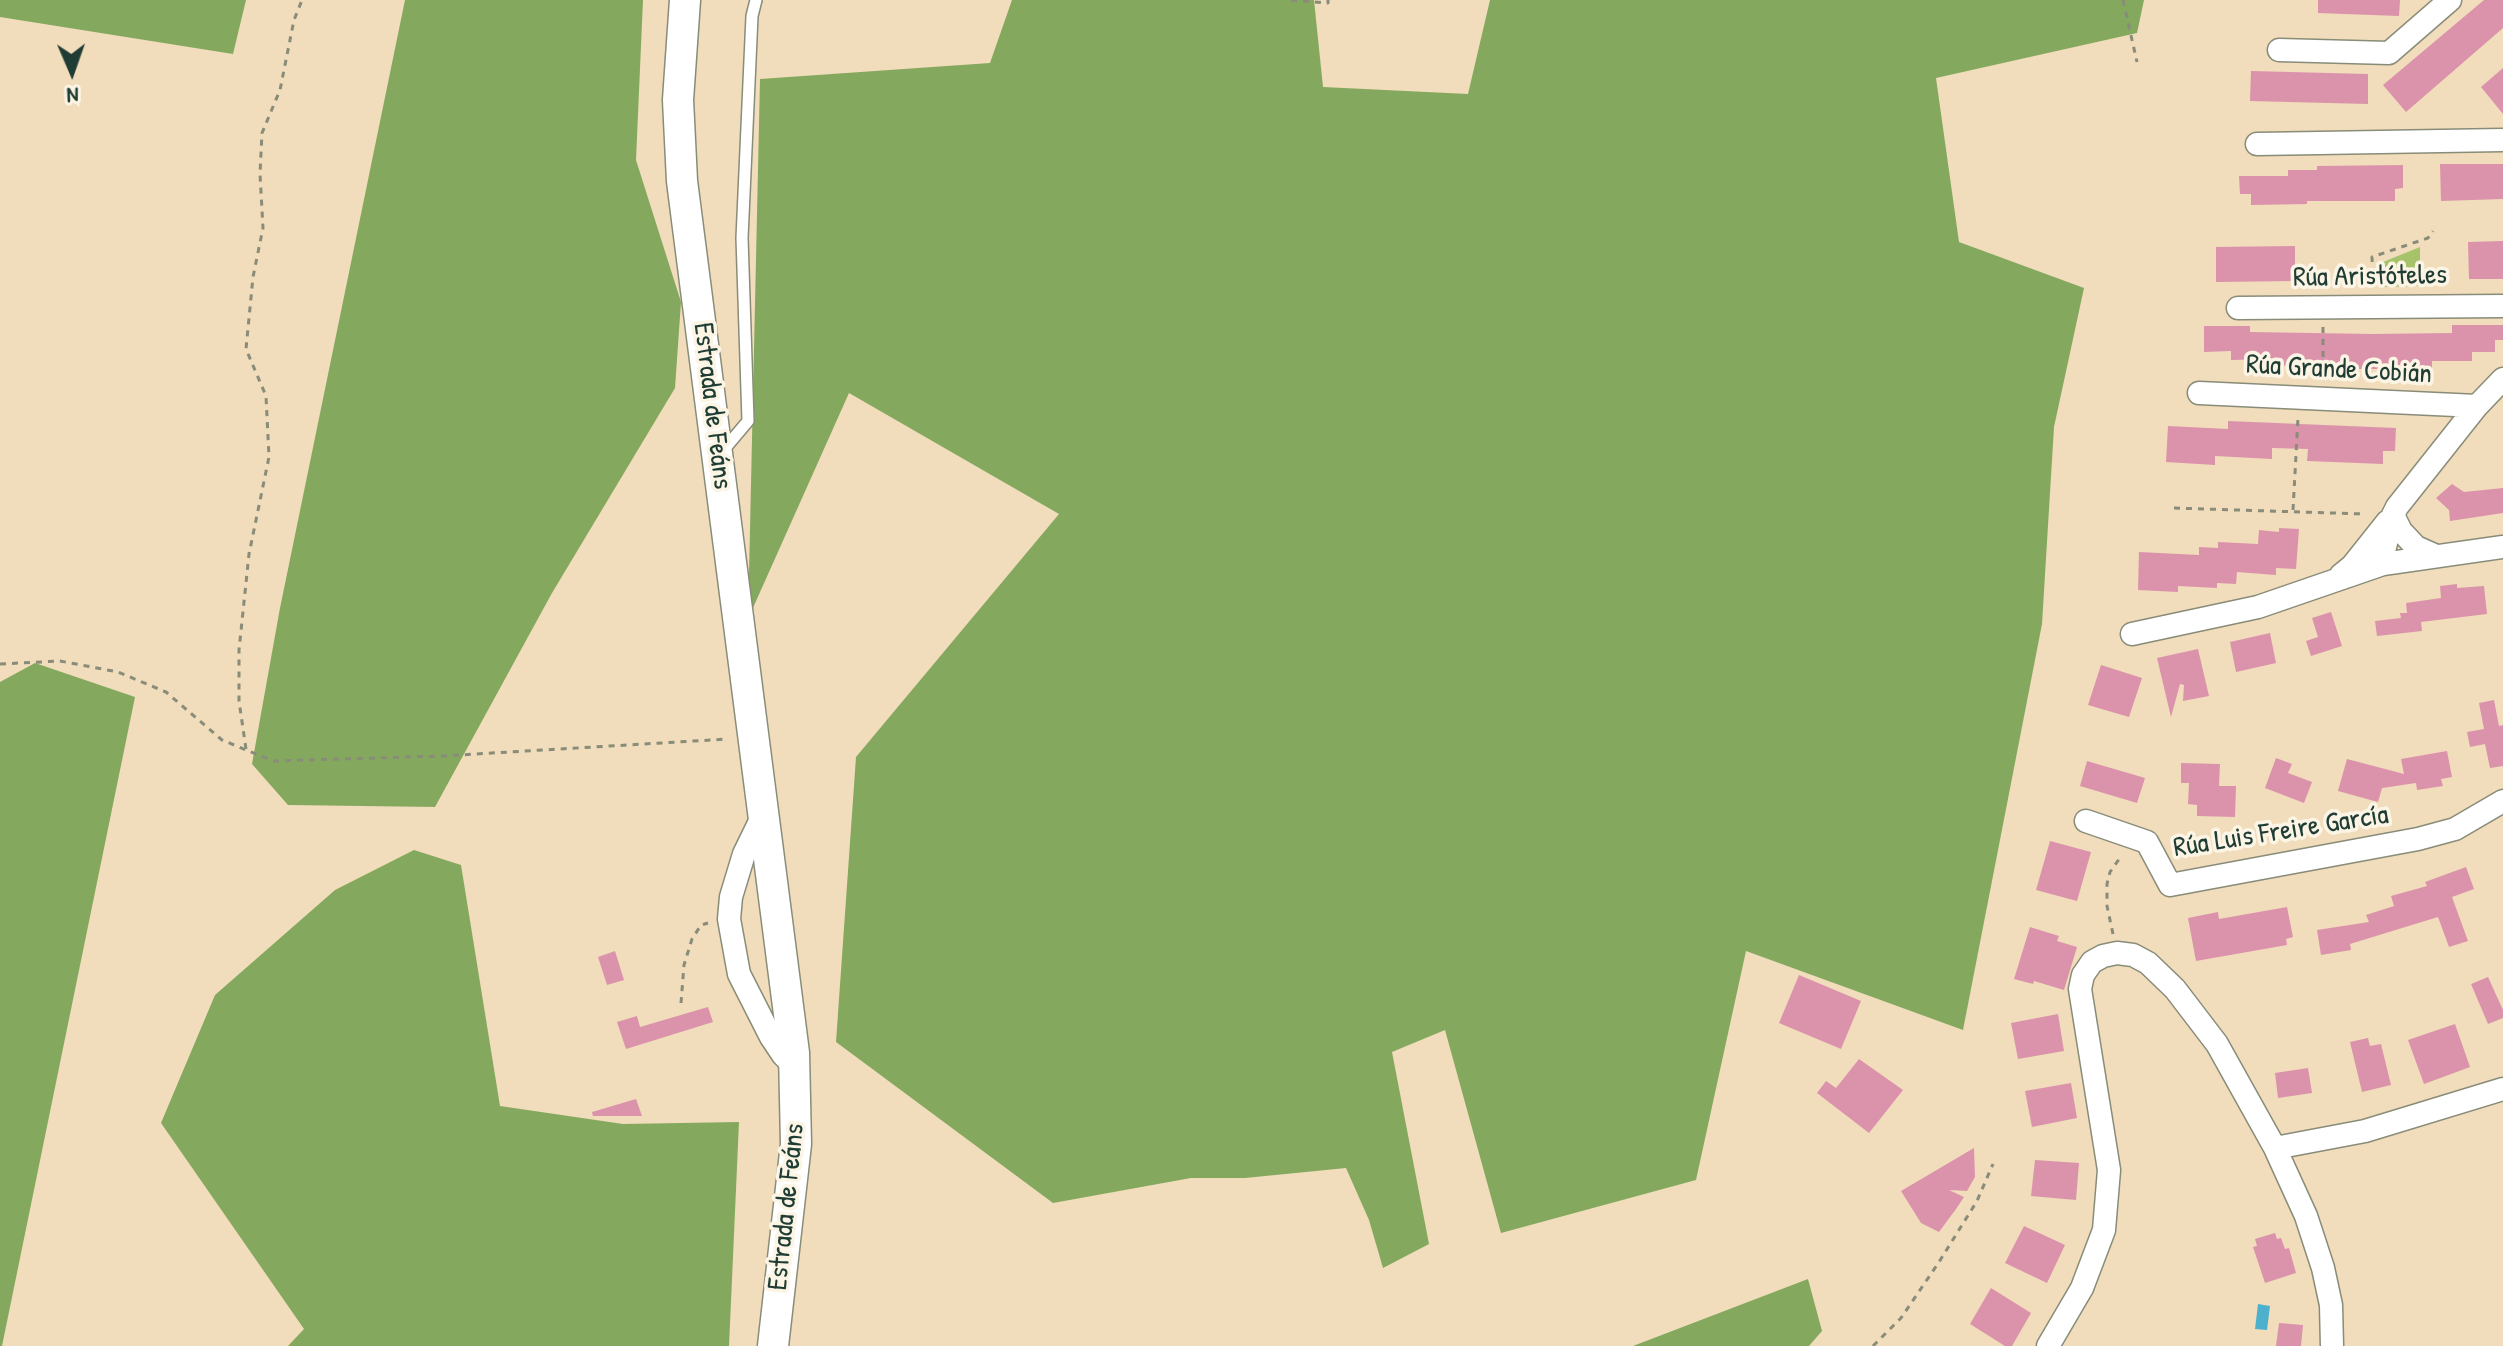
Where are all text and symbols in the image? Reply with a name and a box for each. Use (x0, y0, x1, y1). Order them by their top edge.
north arrow (32, 32, 112, 112)
text: N (66, 81, 79, 111)
street label: Rúa Aristóteles (2293, 259, 2447, 295)
street label: Estrada de Feáns (685, 321, 739, 491)
street label: Rúa Grande Cobián (2245, 348, 2433, 392)
street label: Rúa Luis Freire García (2171, 798, 2391, 866)
street label: Estrada de Feáns (762, 1122, 812, 1292)

